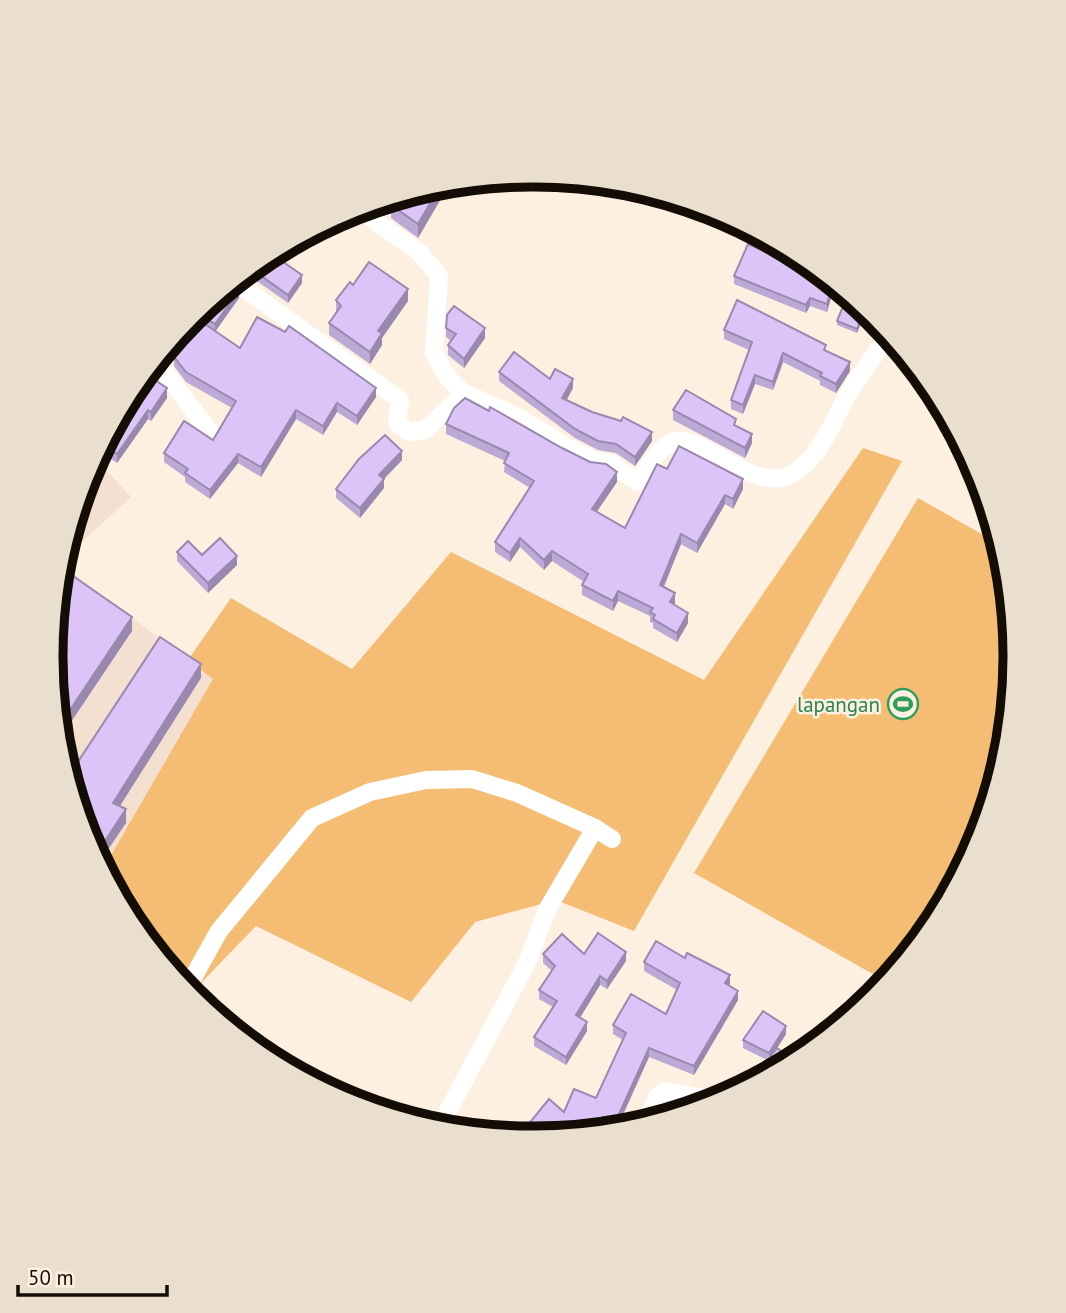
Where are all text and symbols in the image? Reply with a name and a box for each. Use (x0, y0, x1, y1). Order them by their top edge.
sports icon: lapangan (886, 687, 920, 721)
place label: lapangan (797, 691, 880, 718)
scale bar (18, 1254, 166, 1298)
text: 50 m (28, 1264, 74, 1291)

